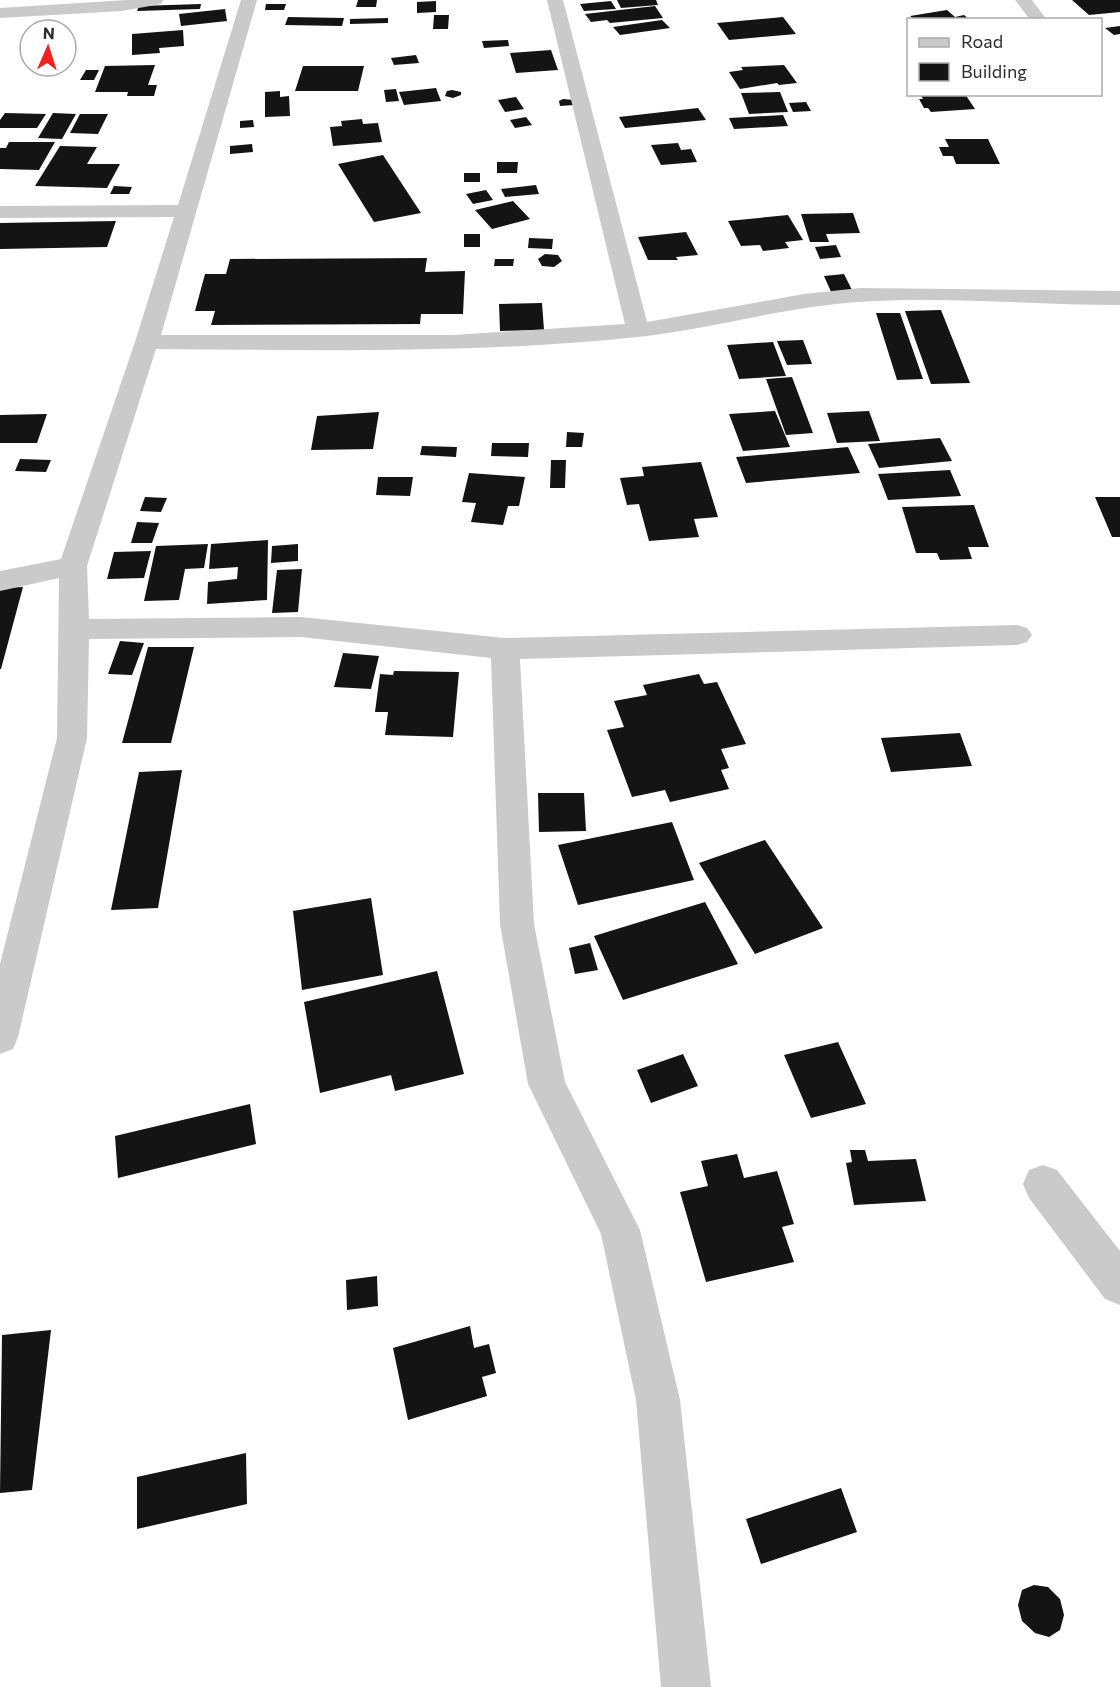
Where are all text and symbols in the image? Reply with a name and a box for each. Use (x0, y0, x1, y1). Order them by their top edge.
north arrow (18, 18, 78, 78)
legend (907, 18, 1102, 96)
text: N (42, 23, 55, 42)
text: Road (961, 30, 1003, 52)
text: Building (961, 60, 1027, 82)

